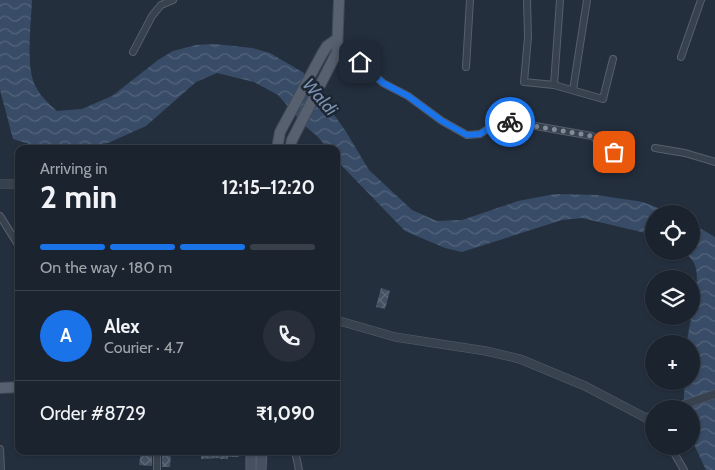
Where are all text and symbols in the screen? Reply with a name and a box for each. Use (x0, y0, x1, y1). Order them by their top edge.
pin (339, 41, 381, 83)
icon: home (346, 48, 374, 76)
water label: Waldi (298, 74, 343, 121)
courier (485, 97, 535, 147)
icon: bike (496, 108, 524, 136)
pin (593, 131, 635, 173)
icon: bag (600, 138, 628, 166)
text: Arriving in (40, 159, 107, 178)
text: 12:15–12:20 (222, 176, 315, 199)
text: 2 min (40, 177, 117, 216)
map controls (645, 205, 700, 455)
button: locate (645, 205, 700, 260)
text: On the way · 180 m (40, 258, 172, 277)
button: layers (645, 270, 700, 325)
button: phone (263, 310, 315, 362)
text: Alex (104, 315, 140, 338)
text: A (60, 324, 72, 347)
button: + (645, 335, 700, 390)
text: Courier · 4.7 (104, 338, 184, 357)
button: − (645, 400, 700, 455)
text: Order #8729 (40, 402, 146, 425)
text: ₹1,090 (256, 402, 315, 425)

